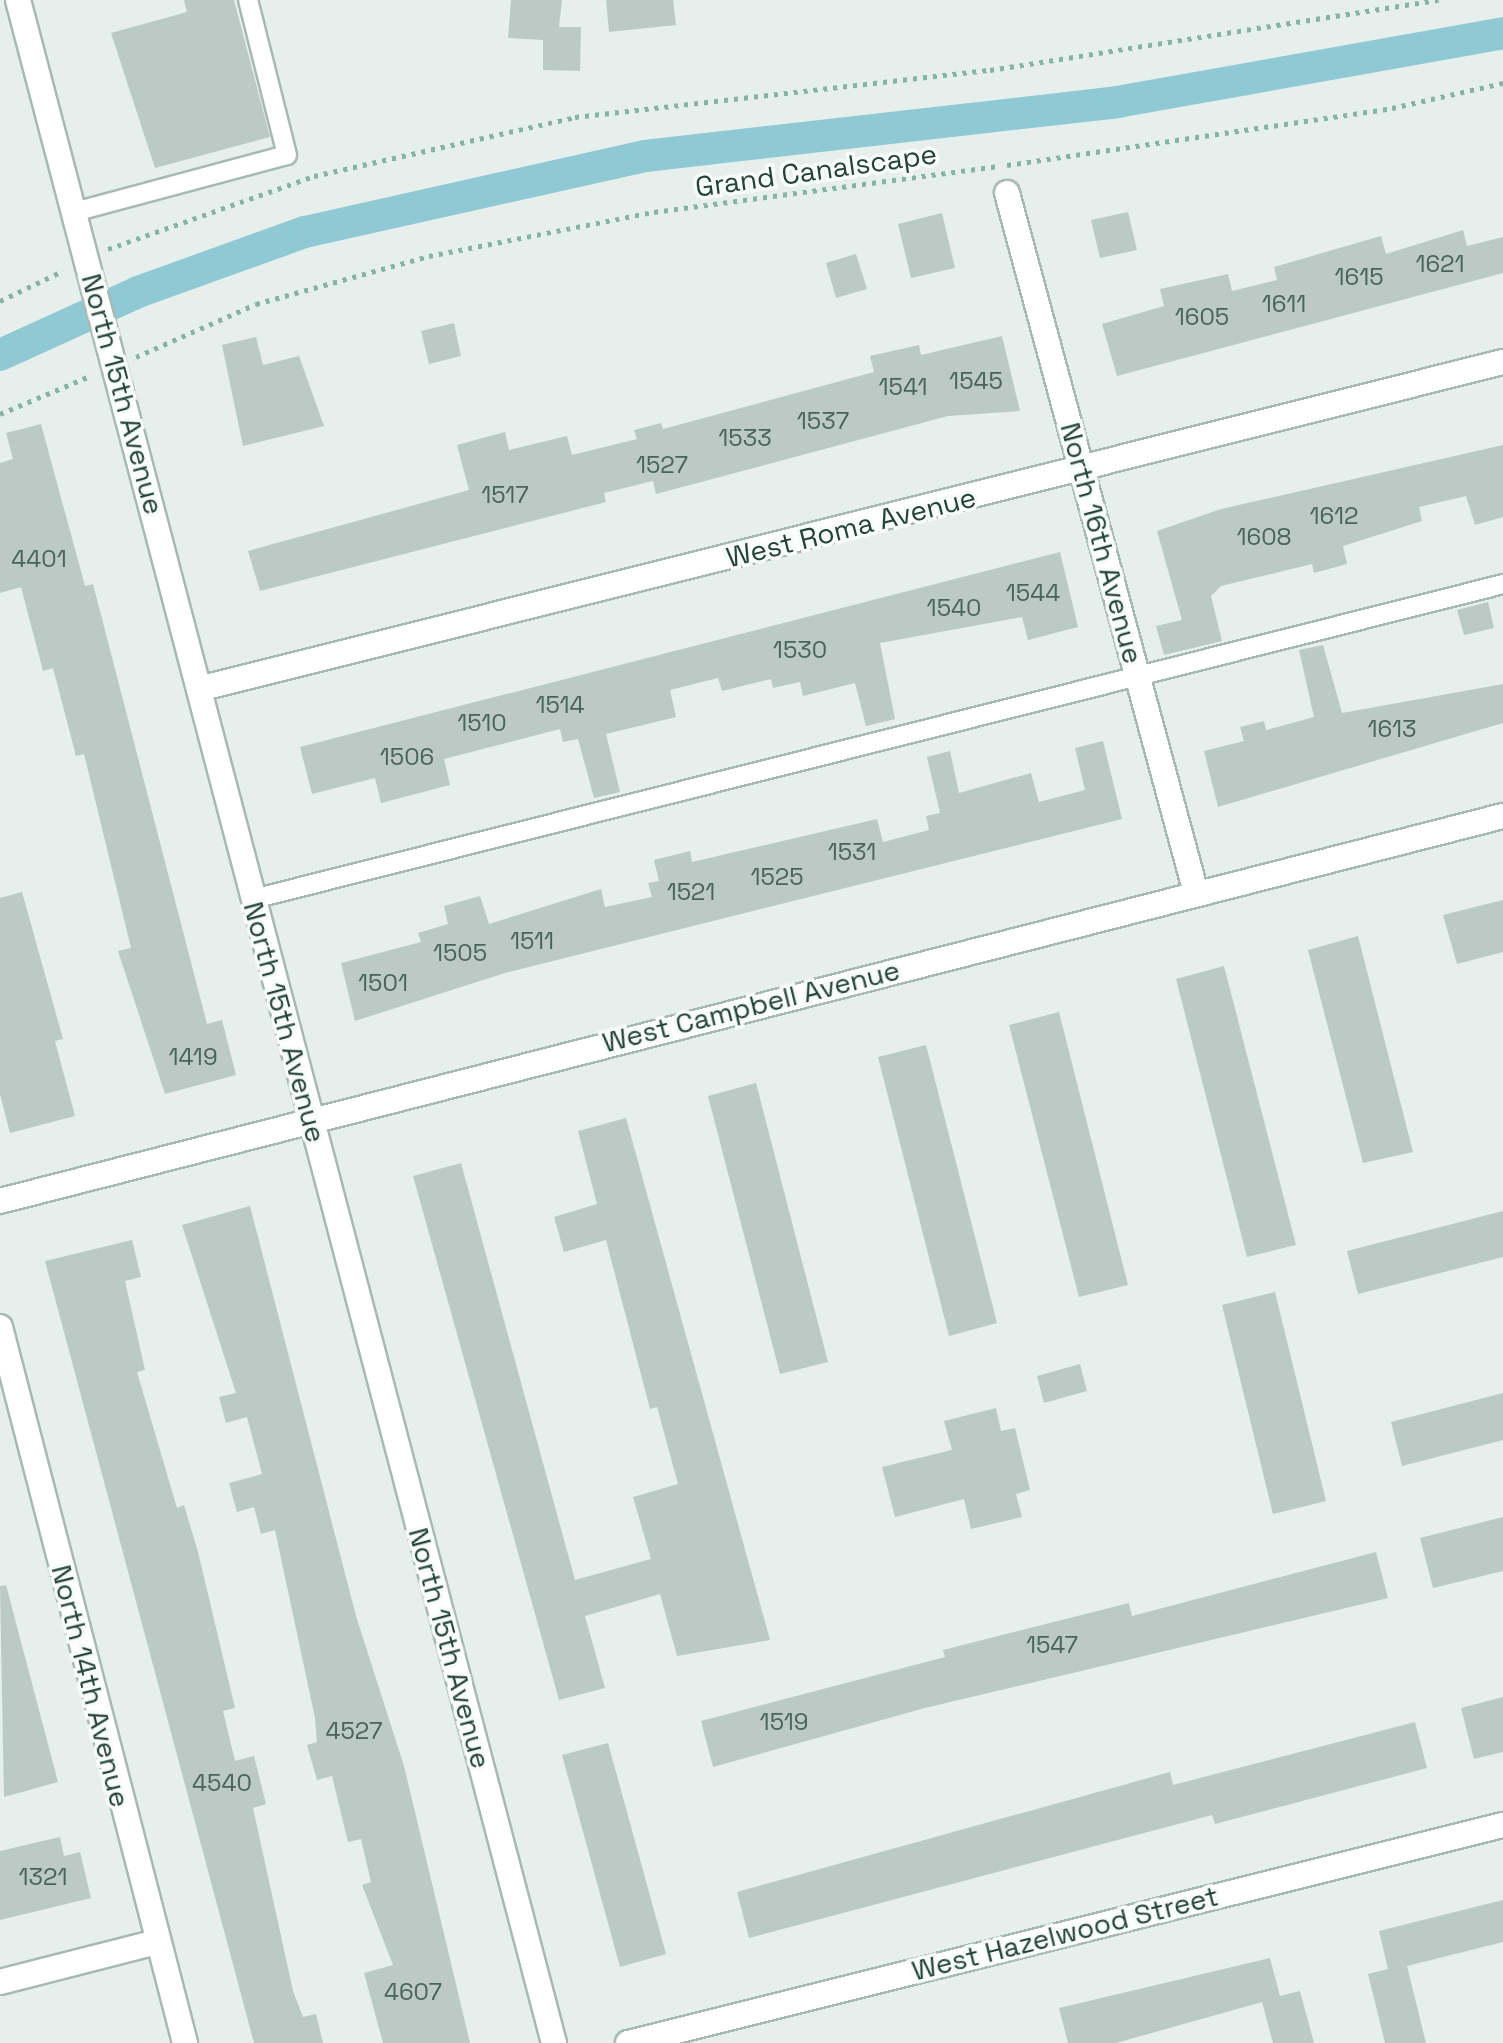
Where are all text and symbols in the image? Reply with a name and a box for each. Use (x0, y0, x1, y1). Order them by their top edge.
street label: Grand Canalscape (693, 136, 939, 204)
house number: 1621 (1415, 250, 1465, 278)
house number: 1615 (1334, 263, 1384, 291)
street label: North 15th Avenue (75, 270, 171, 518)
house number: 1611 (1262, 290, 1306, 318)
house number: 1605 (1175, 303, 1229, 331)
house number: 1545 (949, 367, 1003, 395)
house number: 1541 (879, 373, 927, 401)
house number: 1537 (797, 407, 849, 435)
street label: North 16th Avenue (1054, 419, 1150, 667)
house number: 1533 (718, 424, 772, 452)
house number: 1527 (636, 451, 688, 479)
street label: West Roma Avenue (723, 480, 979, 574)
house number: 1517 (481, 481, 529, 509)
house number: 1612 (1309, 502, 1359, 530)
house number: 1608 (1236, 523, 1292, 551)
house number: 4401 (11, 545, 67, 573)
house number: 1544 (1006, 579, 1060, 607)
house number: 1540 (927, 594, 981, 622)
house number: 1530 (773, 636, 827, 664)
house number: 1514 (535, 691, 585, 719)
house number: 1510 (457, 709, 507, 737)
house number: 1613 (1367, 715, 1417, 743)
house number: 1506 (380, 743, 434, 771)
house number: 1531 (828, 838, 876, 866)
house number: 1525 (750, 863, 804, 891)
house number: 1521 (667, 878, 715, 906)
street label: North 15th Avenue (237, 898, 333, 1146)
house number: 1511 (510, 927, 554, 955)
house number: 1505 (433, 939, 487, 967)
street label: West Campbell Avenue (599, 953, 903, 1059)
house number: 1501 (358, 969, 408, 997)
house number: 1419 (168, 1043, 218, 1071)
street label: North 15th Avenue (402, 1524, 498, 1772)
street label: North 14th Avenue (45, 1561, 137, 1811)
house number: 1547 (1026, 1631, 1078, 1659)
house number: 1519 (760, 1708, 808, 1736)
house number: 4527 (325, 1717, 383, 1745)
house number: 4540 (192, 1769, 252, 1797)
house number: 1321 (18, 1863, 68, 1891)
street label: West Hazelwood Street (908, 1879, 1222, 1987)
house number: 4607 (384, 1978, 442, 2006)

